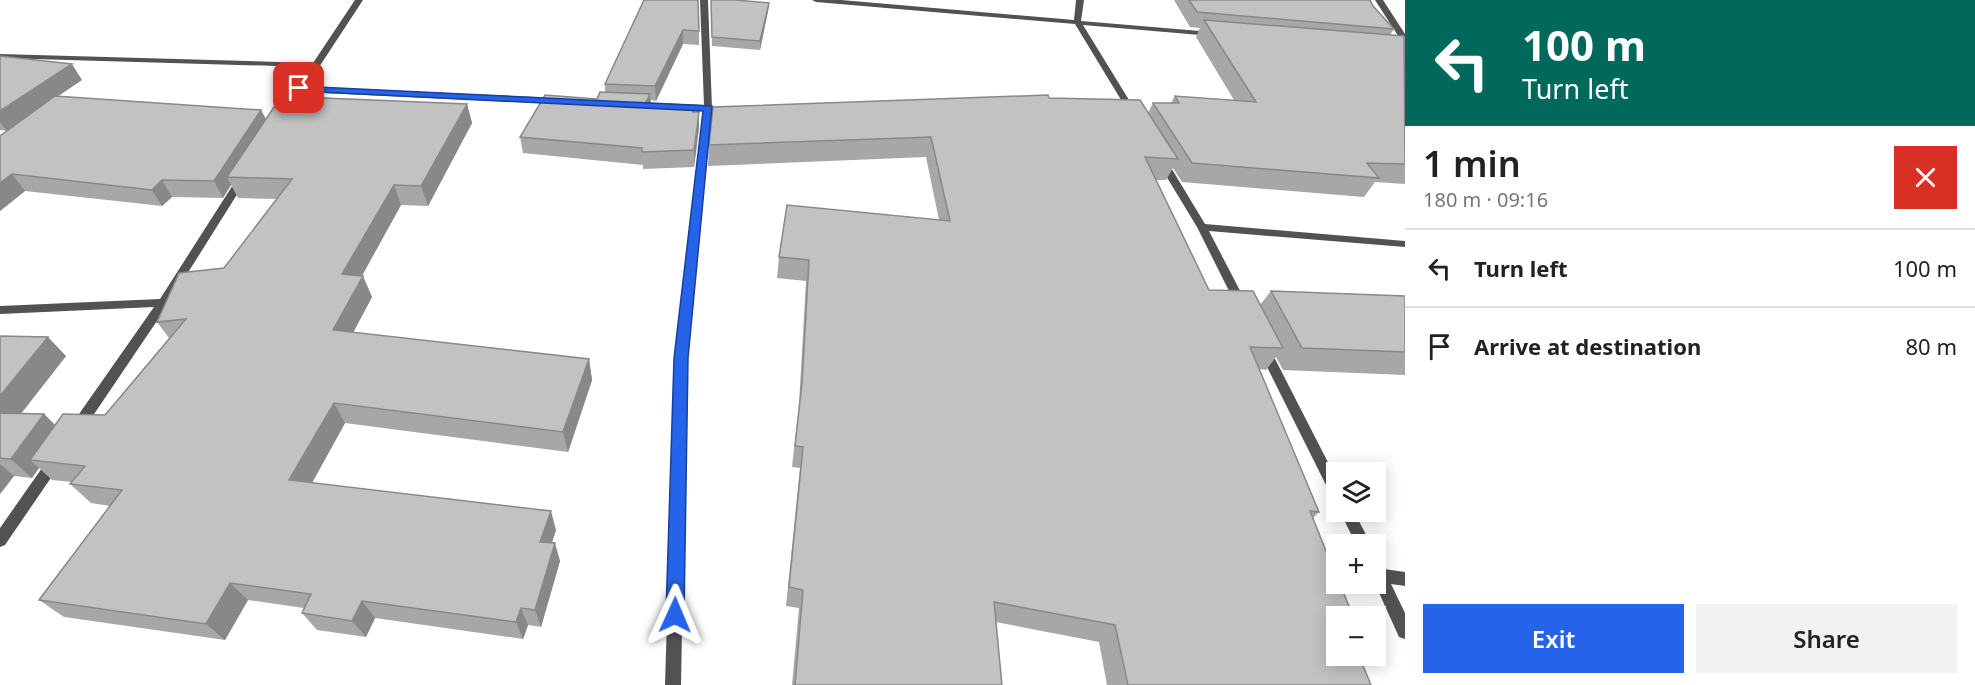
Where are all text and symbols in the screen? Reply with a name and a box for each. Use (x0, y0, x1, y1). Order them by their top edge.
text: 100 m (1522, 16, 1646, 73)
icon: left (1423, 24, 1501, 102)
pin (273, 62, 324, 113)
text: Turn left (1522, 70, 1628, 107)
icon: arrive (282, 71, 315, 104)
text: 1 min (1423, 139, 1521, 188)
button: close (1894, 146, 1957, 209)
text: 180 m · 09:16 (1423, 186, 1548, 213)
icon: left (1423, 252, 1456, 285)
text: Turn left (1474, 253, 1568, 283)
text: 100 m (1893, 253, 1957, 283)
icon: arrive (1423, 330, 1456, 363)
text: Arrive at destination (1474, 331, 1701, 361)
text: 80 m (1906, 331, 1957, 361)
map controls (1326, 462, 1386, 666)
button: layers (1326, 462, 1386, 522)
button: + (1326, 534, 1386, 594)
position arrow (643, 583, 707, 647)
button: Exit (1423, 604, 1684, 673)
button: Share (1696, 604, 1957, 673)
button: − (1326, 606, 1386, 666)

